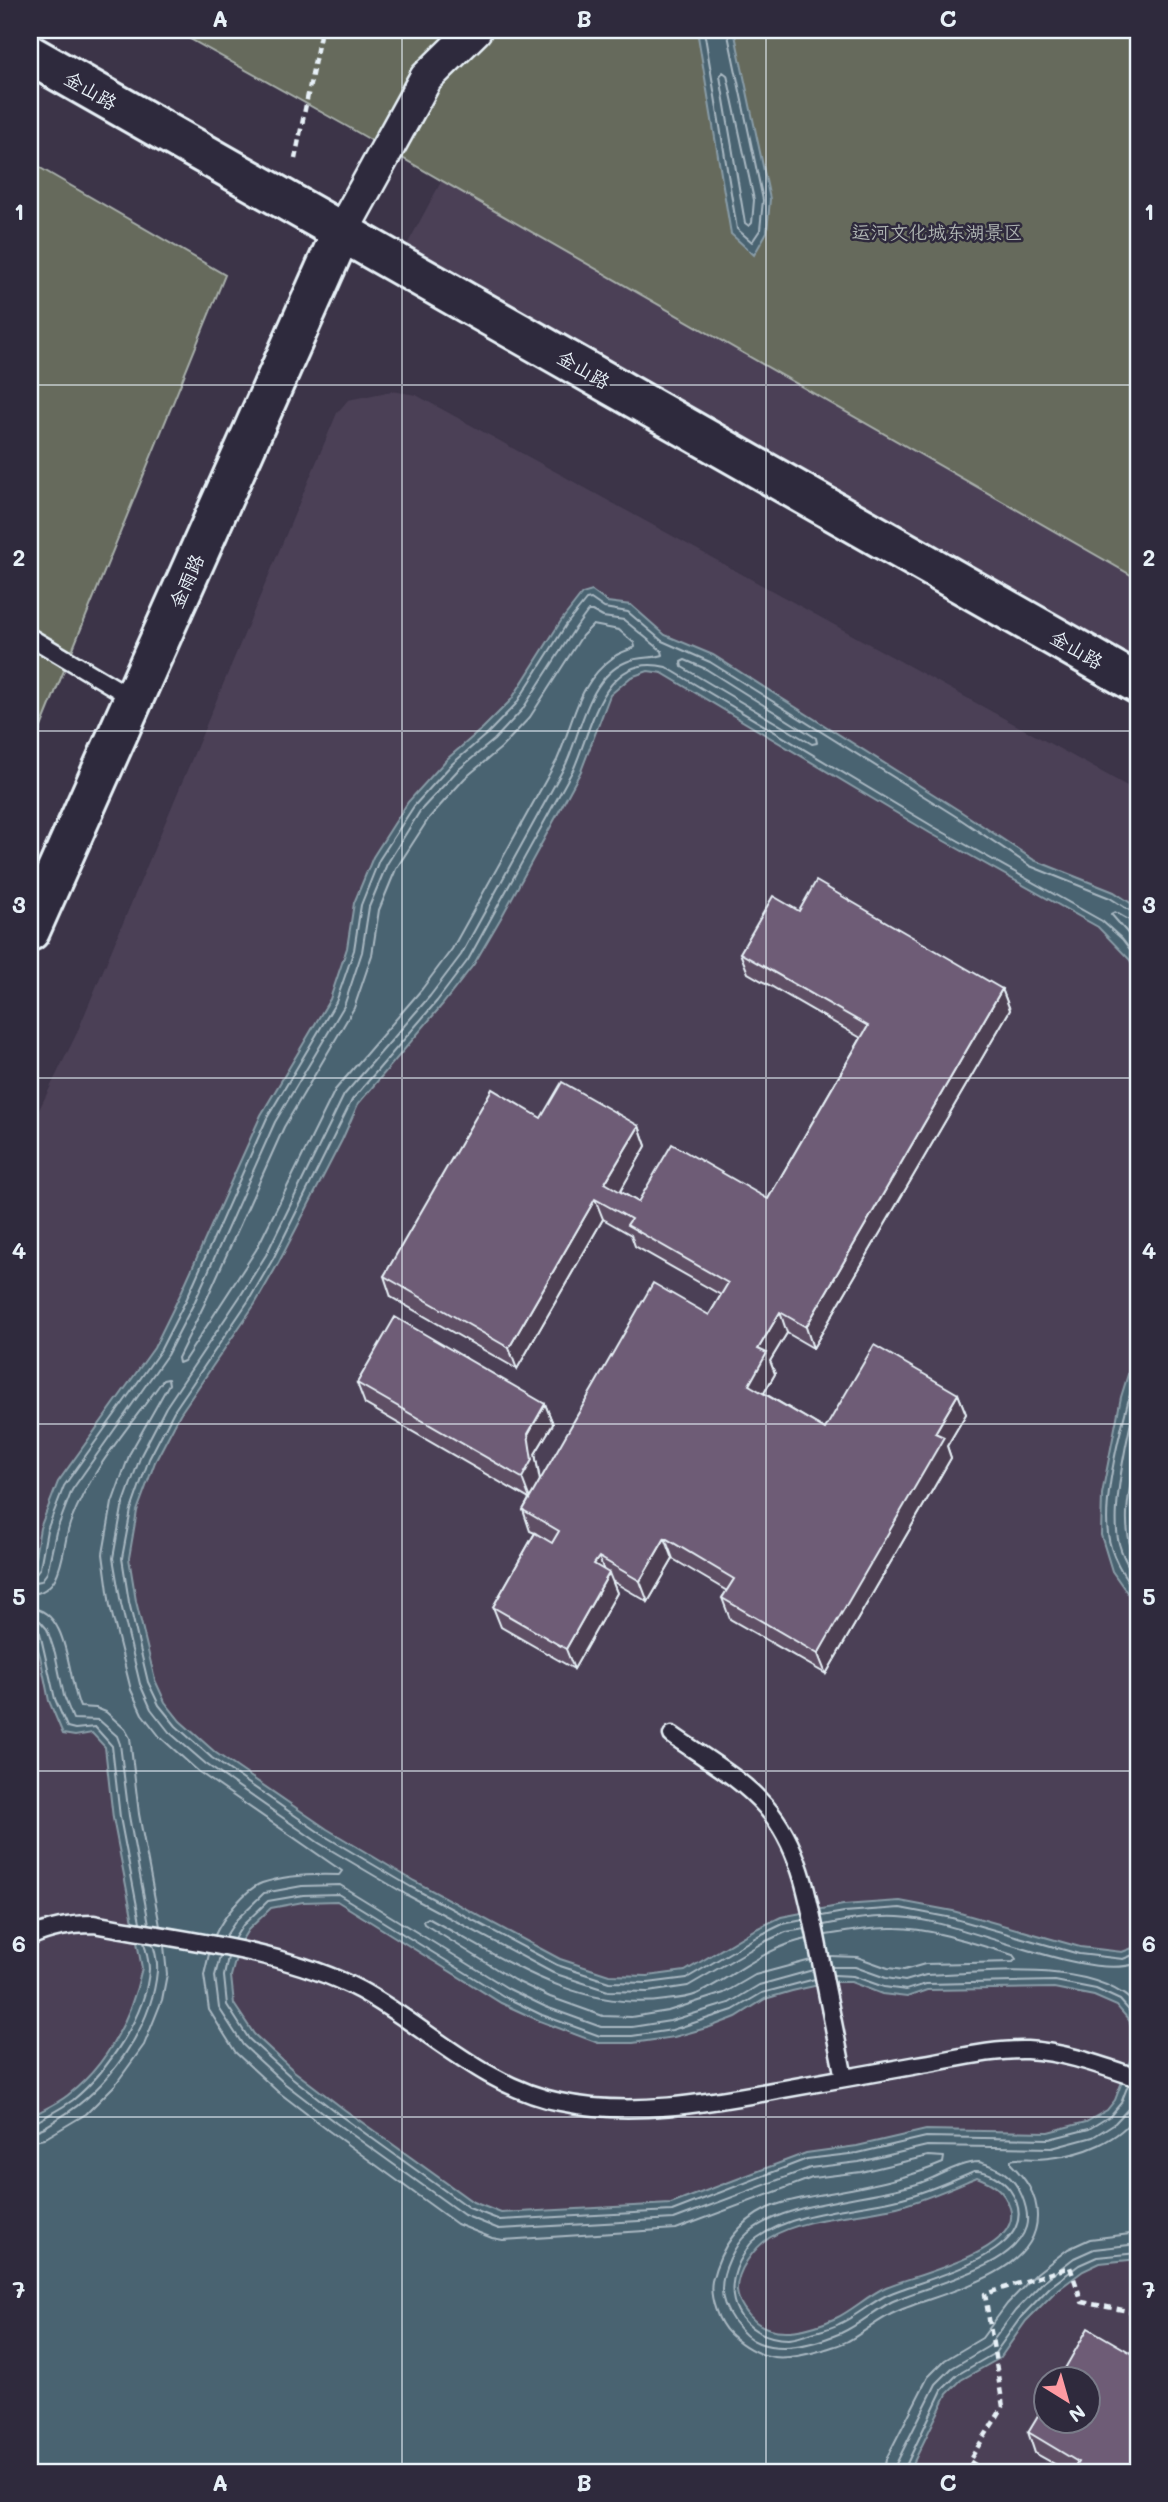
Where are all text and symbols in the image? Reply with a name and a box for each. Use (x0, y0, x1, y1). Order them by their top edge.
text: A (212, 3, 228, 33)
text: B (576, 3, 592, 33)
text: C (939, 3, 957, 33)
street label: 金山路 (60, 65, 122, 115)
text: 1 (14, 196, 24, 226)
text: 1 (1144, 196, 1154, 226)
park label: 运河文化城东湖景区 (851, 219, 1023, 244)
street label: 金山路 (553, 344, 615, 394)
text: 2 (13, 542, 25, 572)
text: 2 (1143, 542, 1155, 572)
street label: 金雨路 (163, 550, 209, 612)
street label: 金山路 (1046, 624, 1108, 674)
text: 3 (12, 889, 26, 919)
text: 3 (1142, 889, 1156, 919)
text: 4 (12, 1235, 26, 1265)
text: 4 (1142, 1235, 1156, 1265)
text: 5 (12, 1581, 26, 1611)
text: 5 (1142, 1581, 1156, 1611)
text: 6 (12, 1928, 26, 1958)
text: 6 (1142, 1928, 1156, 1958)
text: 7 (13, 2274, 26, 2304)
text: 7 (1143, 2274, 1156, 2304)
north arrow (1032, 2366, 1102, 2436)
text: N (1064, 2400, 1091, 2428)
text: A (212, 2467, 228, 2497)
text: B (576, 2467, 592, 2497)
text: C (939, 2467, 957, 2497)

